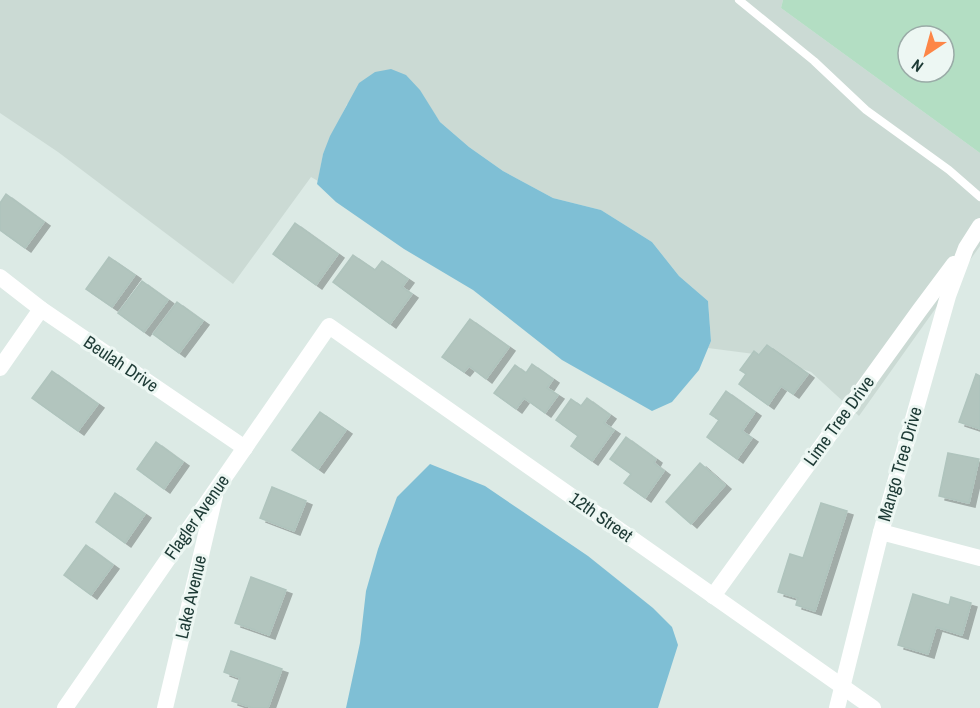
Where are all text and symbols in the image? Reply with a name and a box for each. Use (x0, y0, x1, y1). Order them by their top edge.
north arrow (896, 24, 956, 84)
text: N (907, 54, 927, 78)
street label: Beulah Drive (79, 329, 164, 398)
street label: Lime Tree Drive (797, 371, 880, 471)
street label: Mango Tree Drive (871, 404, 928, 524)
street label: Flagler Avenue (158, 469, 235, 564)
street label: 12th Street (565, 486, 638, 548)
street label: Lake Avenue (169, 553, 212, 641)

